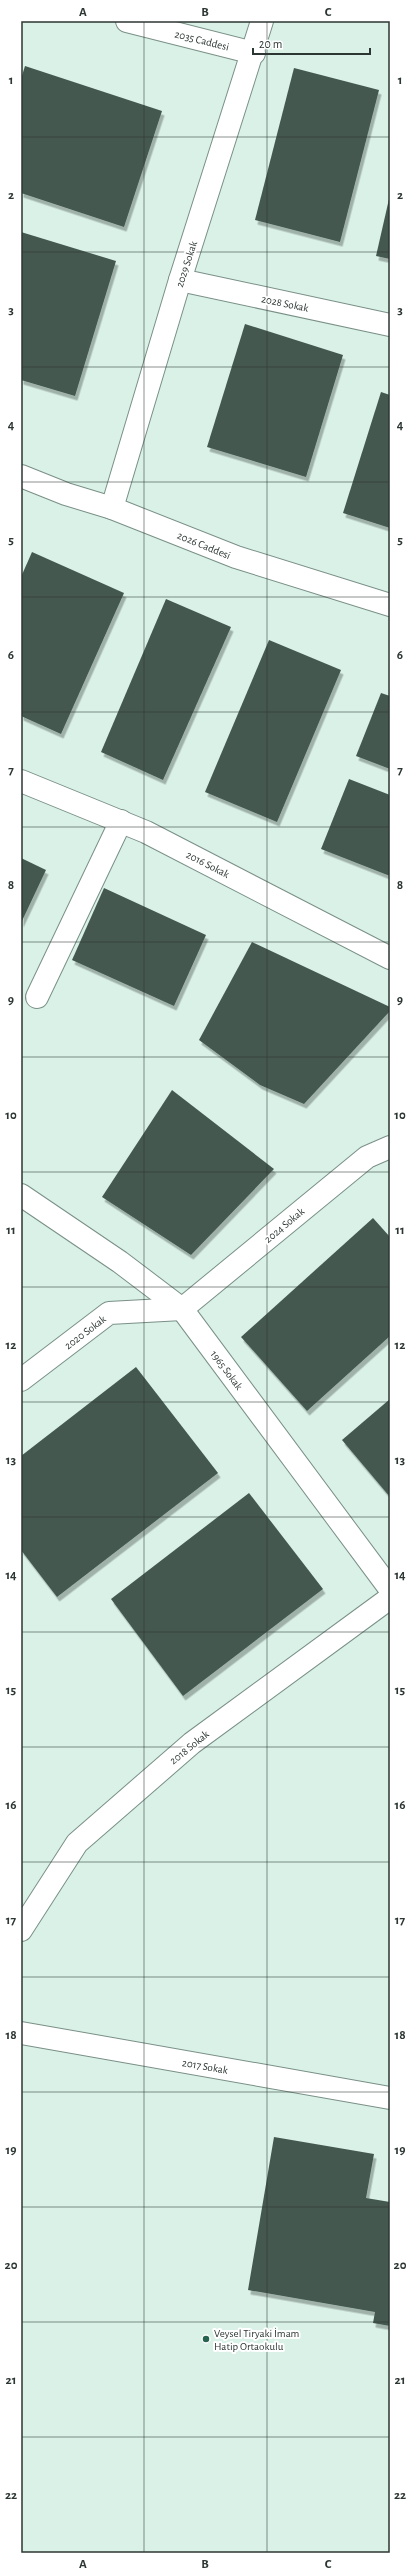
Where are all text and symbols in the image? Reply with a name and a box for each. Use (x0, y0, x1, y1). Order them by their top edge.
text: A (79, 6, 87, 19)
text: B (201, 6, 209, 19)
text: C (325, 6, 332, 19)
street label: 2035 Caddesi (174, 28, 230, 53)
scale bar (253, 30, 370, 56)
text: 20 m (259, 38, 282, 50)
text: 1 (9, 74, 13, 87)
text: 1 (398, 74, 402, 87)
text: 2 (8, 189, 14, 202)
text: 2 (397, 189, 403, 202)
street label: 2029 Sokak (174, 240, 199, 289)
street label: 2028 Sokak (260, 293, 310, 314)
text: 3 (8, 304, 14, 317)
text: 3 (397, 304, 403, 317)
text: 4 (8, 419, 15, 432)
text: 4 (397, 419, 404, 432)
street label: 2026 Caddesi (175, 530, 232, 561)
text: 5 (8, 534, 14, 547)
text: 5 (397, 534, 403, 547)
text: 6 (8, 649, 14, 662)
text: 6 (397, 649, 403, 662)
text: 7 (8, 764, 14, 777)
text: 7 (397, 764, 403, 777)
street label: 2016 Sokak (184, 849, 231, 880)
text: 8 (8, 879, 14, 892)
text: 8 (397, 879, 403, 892)
text: 9 (8, 994, 14, 1007)
text: 9 (397, 994, 403, 1007)
text: 10 (5, 1109, 17, 1122)
text: 10 (394, 1109, 406, 1122)
street label: 2024 Sokak (262, 1206, 306, 1245)
text: 11 (6, 1224, 16, 1237)
text: 11 (395, 1224, 405, 1237)
street label: 2020 Sokak (63, 1313, 108, 1351)
text: 12 (6, 1339, 16, 1352)
text: 12 (395, 1339, 405, 1352)
street label: 1965 Sokak (208, 1349, 245, 1392)
text: 13 (6, 1454, 17, 1467)
text: 13 (395, 1454, 406, 1467)
text: 14 (5, 1569, 17, 1582)
text: 14 (394, 1569, 406, 1582)
text: 15 (6, 1684, 17, 1697)
text: 15 (395, 1684, 406, 1697)
street label: 2018 Sokak (168, 1728, 211, 1766)
text: 16 (6, 1799, 16, 1812)
text: 16 (395, 1799, 405, 1812)
text: 17 (6, 1914, 17, 1927)
text: 17 (395, 1914, 406, 1927)
text: 18 (5, 2029, 17, 2042)
text: 18 (394, 2029, 406, 2042)
street label: 2017 Sokak (181, 2057, 229, 2076)
text: 19 (6, 2144, 16, 2157)
text: 19 (395, 2144, 405, 2157)
text: 20 (5, 2259, 18, 2272)
text: 20 (394, 2259, 407, 2272)
place label: Veysel Tiryaki İmam Hatip Ortaokulu (214, 2328, 300, 2352)
marker: Veysel Tiryaki İmam Hatip Ortaokulu (201, 2334, 211, 2344)
text: 21 (6, 2374, 16, 2387)
text: 21 (395, 2374, 405, 2387)
text: 22 (5, 2489, 17, 2502)
text: 22 (394, 2489, 406, 2502)
text: A (79, 2558, 87, 2571)
text: B (201, 2558, 209, 2571)
text: C (325, 2558, 332, 2571)

